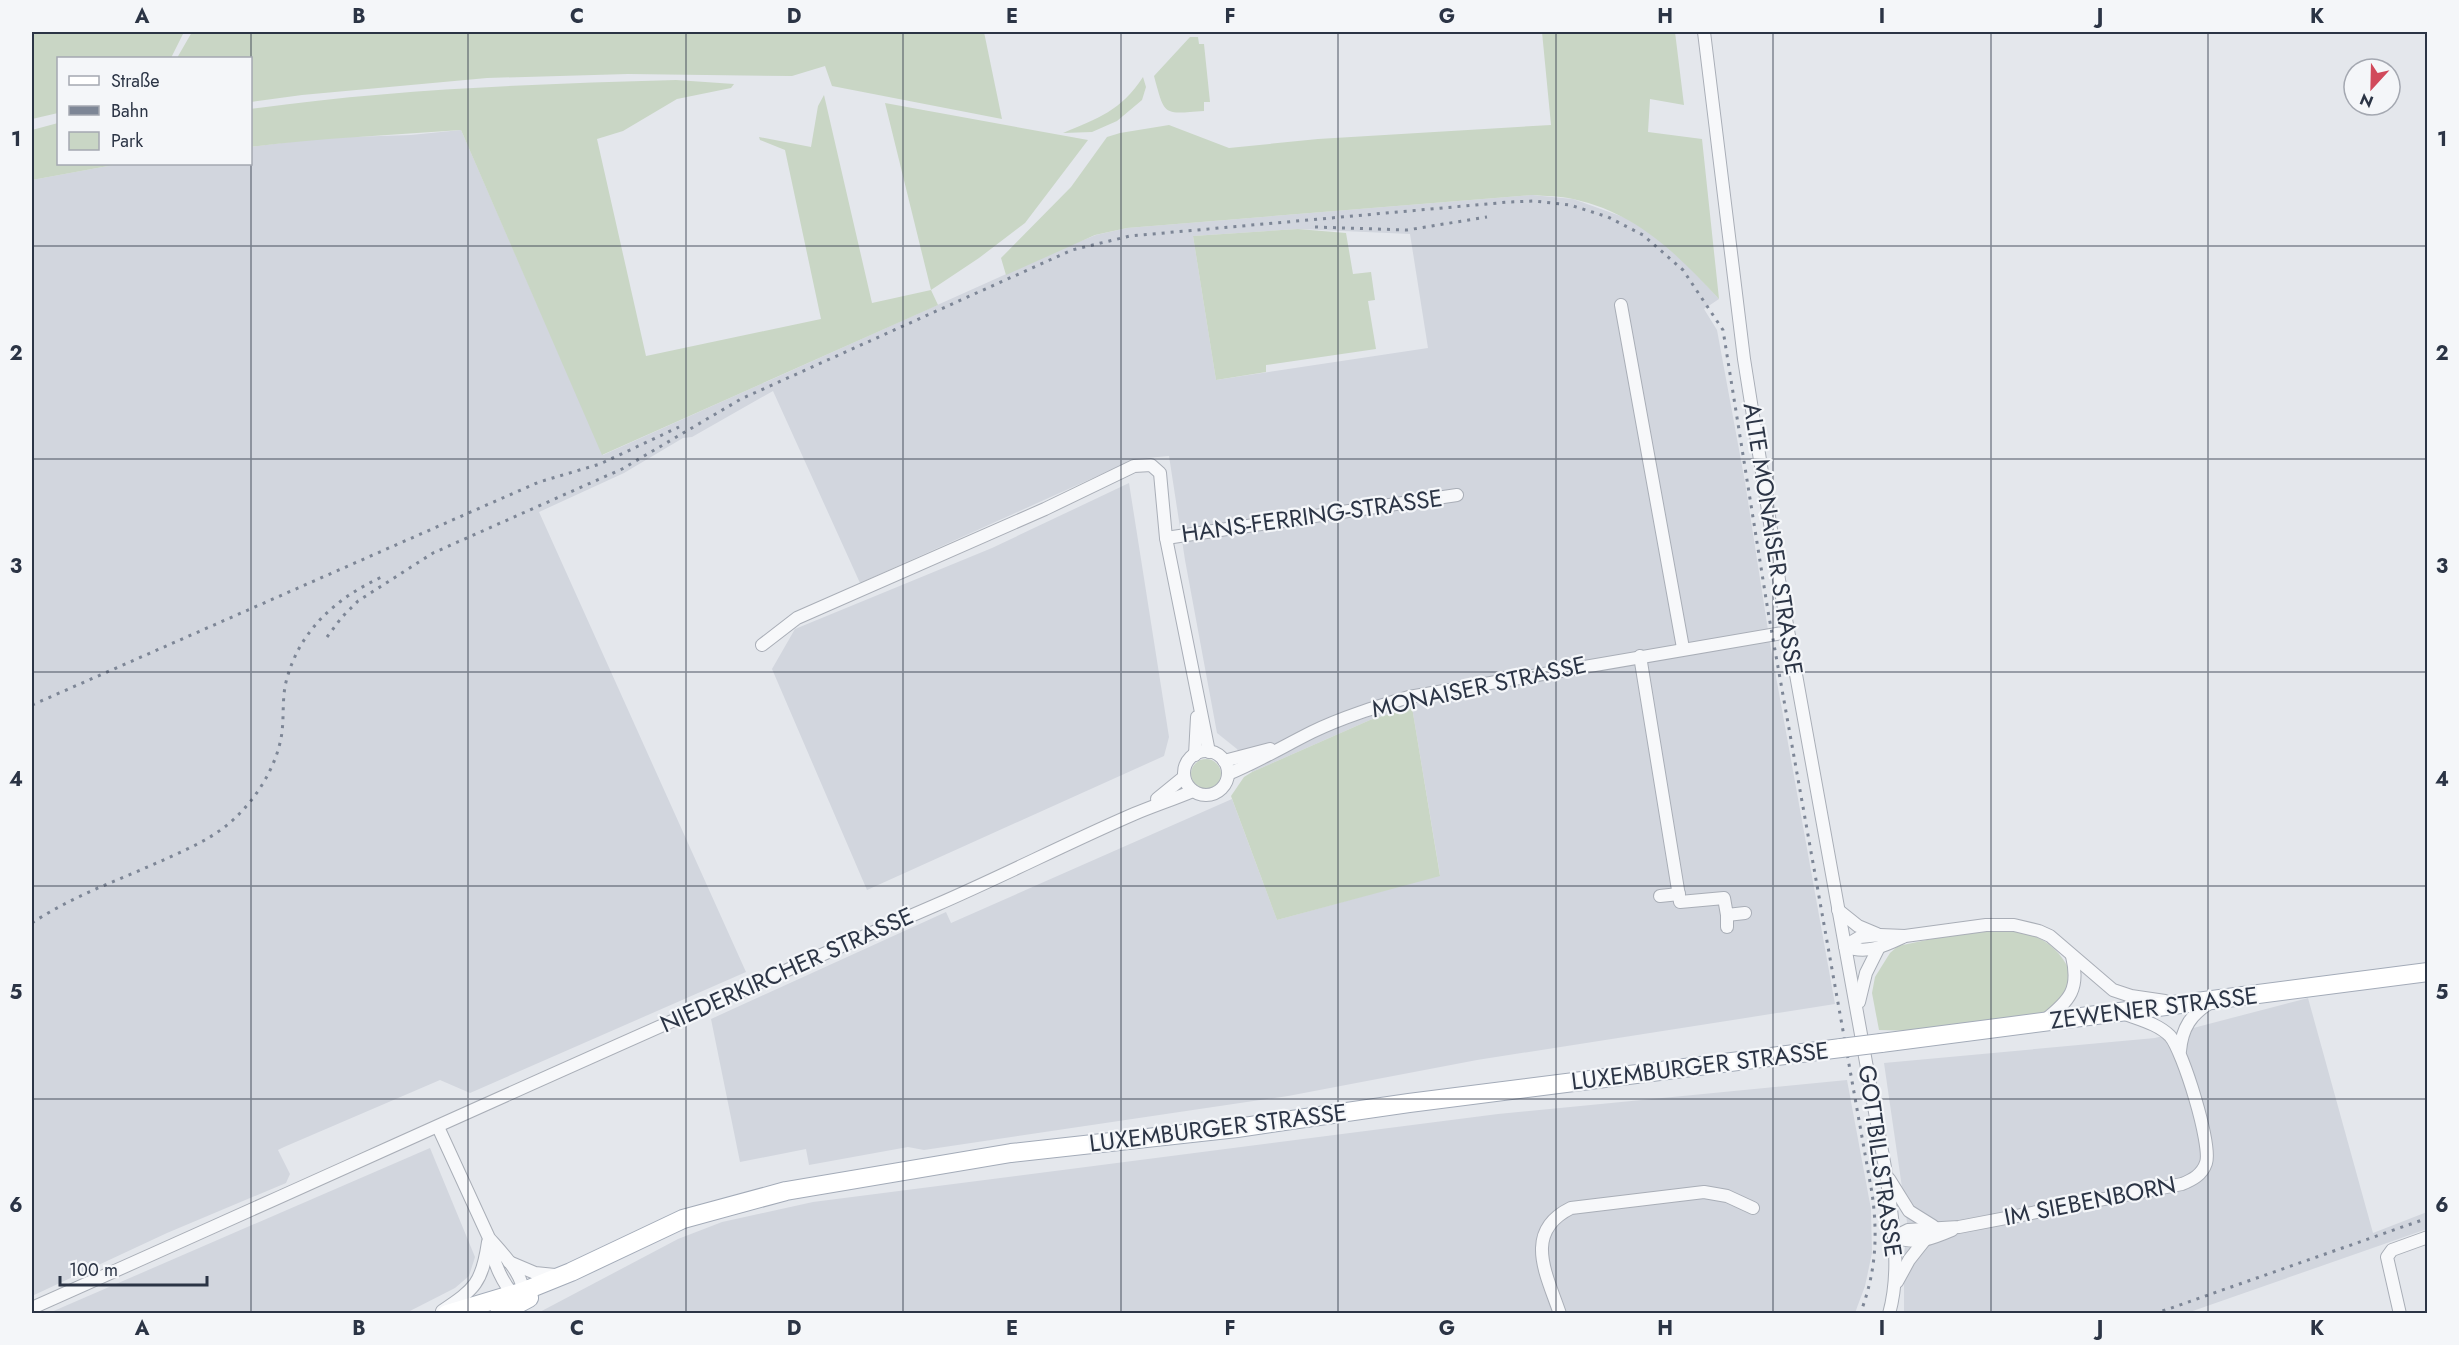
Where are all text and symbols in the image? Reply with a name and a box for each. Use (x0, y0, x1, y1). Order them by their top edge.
text: A (134, 2, 150, 31)
text: B (352, 2, 366, 31)
text: C (570, 2, 584, 31)
text: D (787, 2, 801, 31)
text: E (1006, 2, 1018, 31)
text: F (1224, 2, 1236, 31)
text: G (1439, 2, 1455, 31)
text: H (1657, 2, 1673, 31)
text: I (1879, 2, 1885, 31)
text: J (2093, 2, 2103, 31)
text: K (2310, 2, 2324, 31)
legend (57, 57, 252, 165)
north arrow (2342, 57, 2402, 117)
text: Straße (111, 68, 159, 94)
text: N (2356, 87, 2377, 113)
text: Bahn (111, 98, 149, 124)
text: 1 (11, 125, 21, 154)
text: 1 (2437, 125, 2447, 154)
text: Park (111, 128, 143, 154)
text: 2 (9, 339, 23, 368)
text: 2 (2435, 339, 2449, 368)
street label: ALTE MONAISER STRASSE (1735, 400, 1812, 678)
street label: HANS-FERRING-STRASSE (1179, 480, 1445, 551)
text: 3 (10, 552, 22, 581)
text: 3 (2436, 552, 2448, 581)
street label: MONAISER STRASSE (1368, 647, 1590, 726)
text: 4 (9, 765, 23, 794)
text: 4 (2435, 765, 2449, 794)
street label: NIEDERKIRCHER STRASSE (654, 898, 919, 1041)
street label: ZEWENER STRASSE (2048, 977, 2260, 1038)
text: 5 (10, 978, 23, 1007)
text: 5 (2436, 978, 2449, 1007)
street label: LUXEMBURGER STRASSE (1569, 1032, 1831, 1099)
street label: GOTTBILLSTRASSE (1850, 1063, 1911, 1259)
street label: LUXEMBURGER STRASSE (1087, 1094, 1349, 1161)
street label: IM SIEBENBORN (2001, 1167, 2179, 1234)
text: 6 (9, 1191, 23, 1220)
text: 6 (2435, 1191, 2449, 1220)
scale bar (60, 1249, 207, 1287)
text: 100 m (69, 1257, 118, 1283)
text: A (134, 1314, 150, 1343)
text: B (352, 1314, 366, 1343)
text: C (570, 1314, 584, 1343)
text: D (787, 1314, 801, 1343)
text: E (1006, 1314, 1018, 1343)
text: F (1224, 1314, 1236, 1343)
text: G (1439, 1314, 1455, 1343)
text: H (1657, 1314, 1673, 1343)
text: I (1879, 1314, 1885, 1343)
text: J (2093, 1314, 2103, 1343)
text: K (2310, 1314, 2324, 1343)

